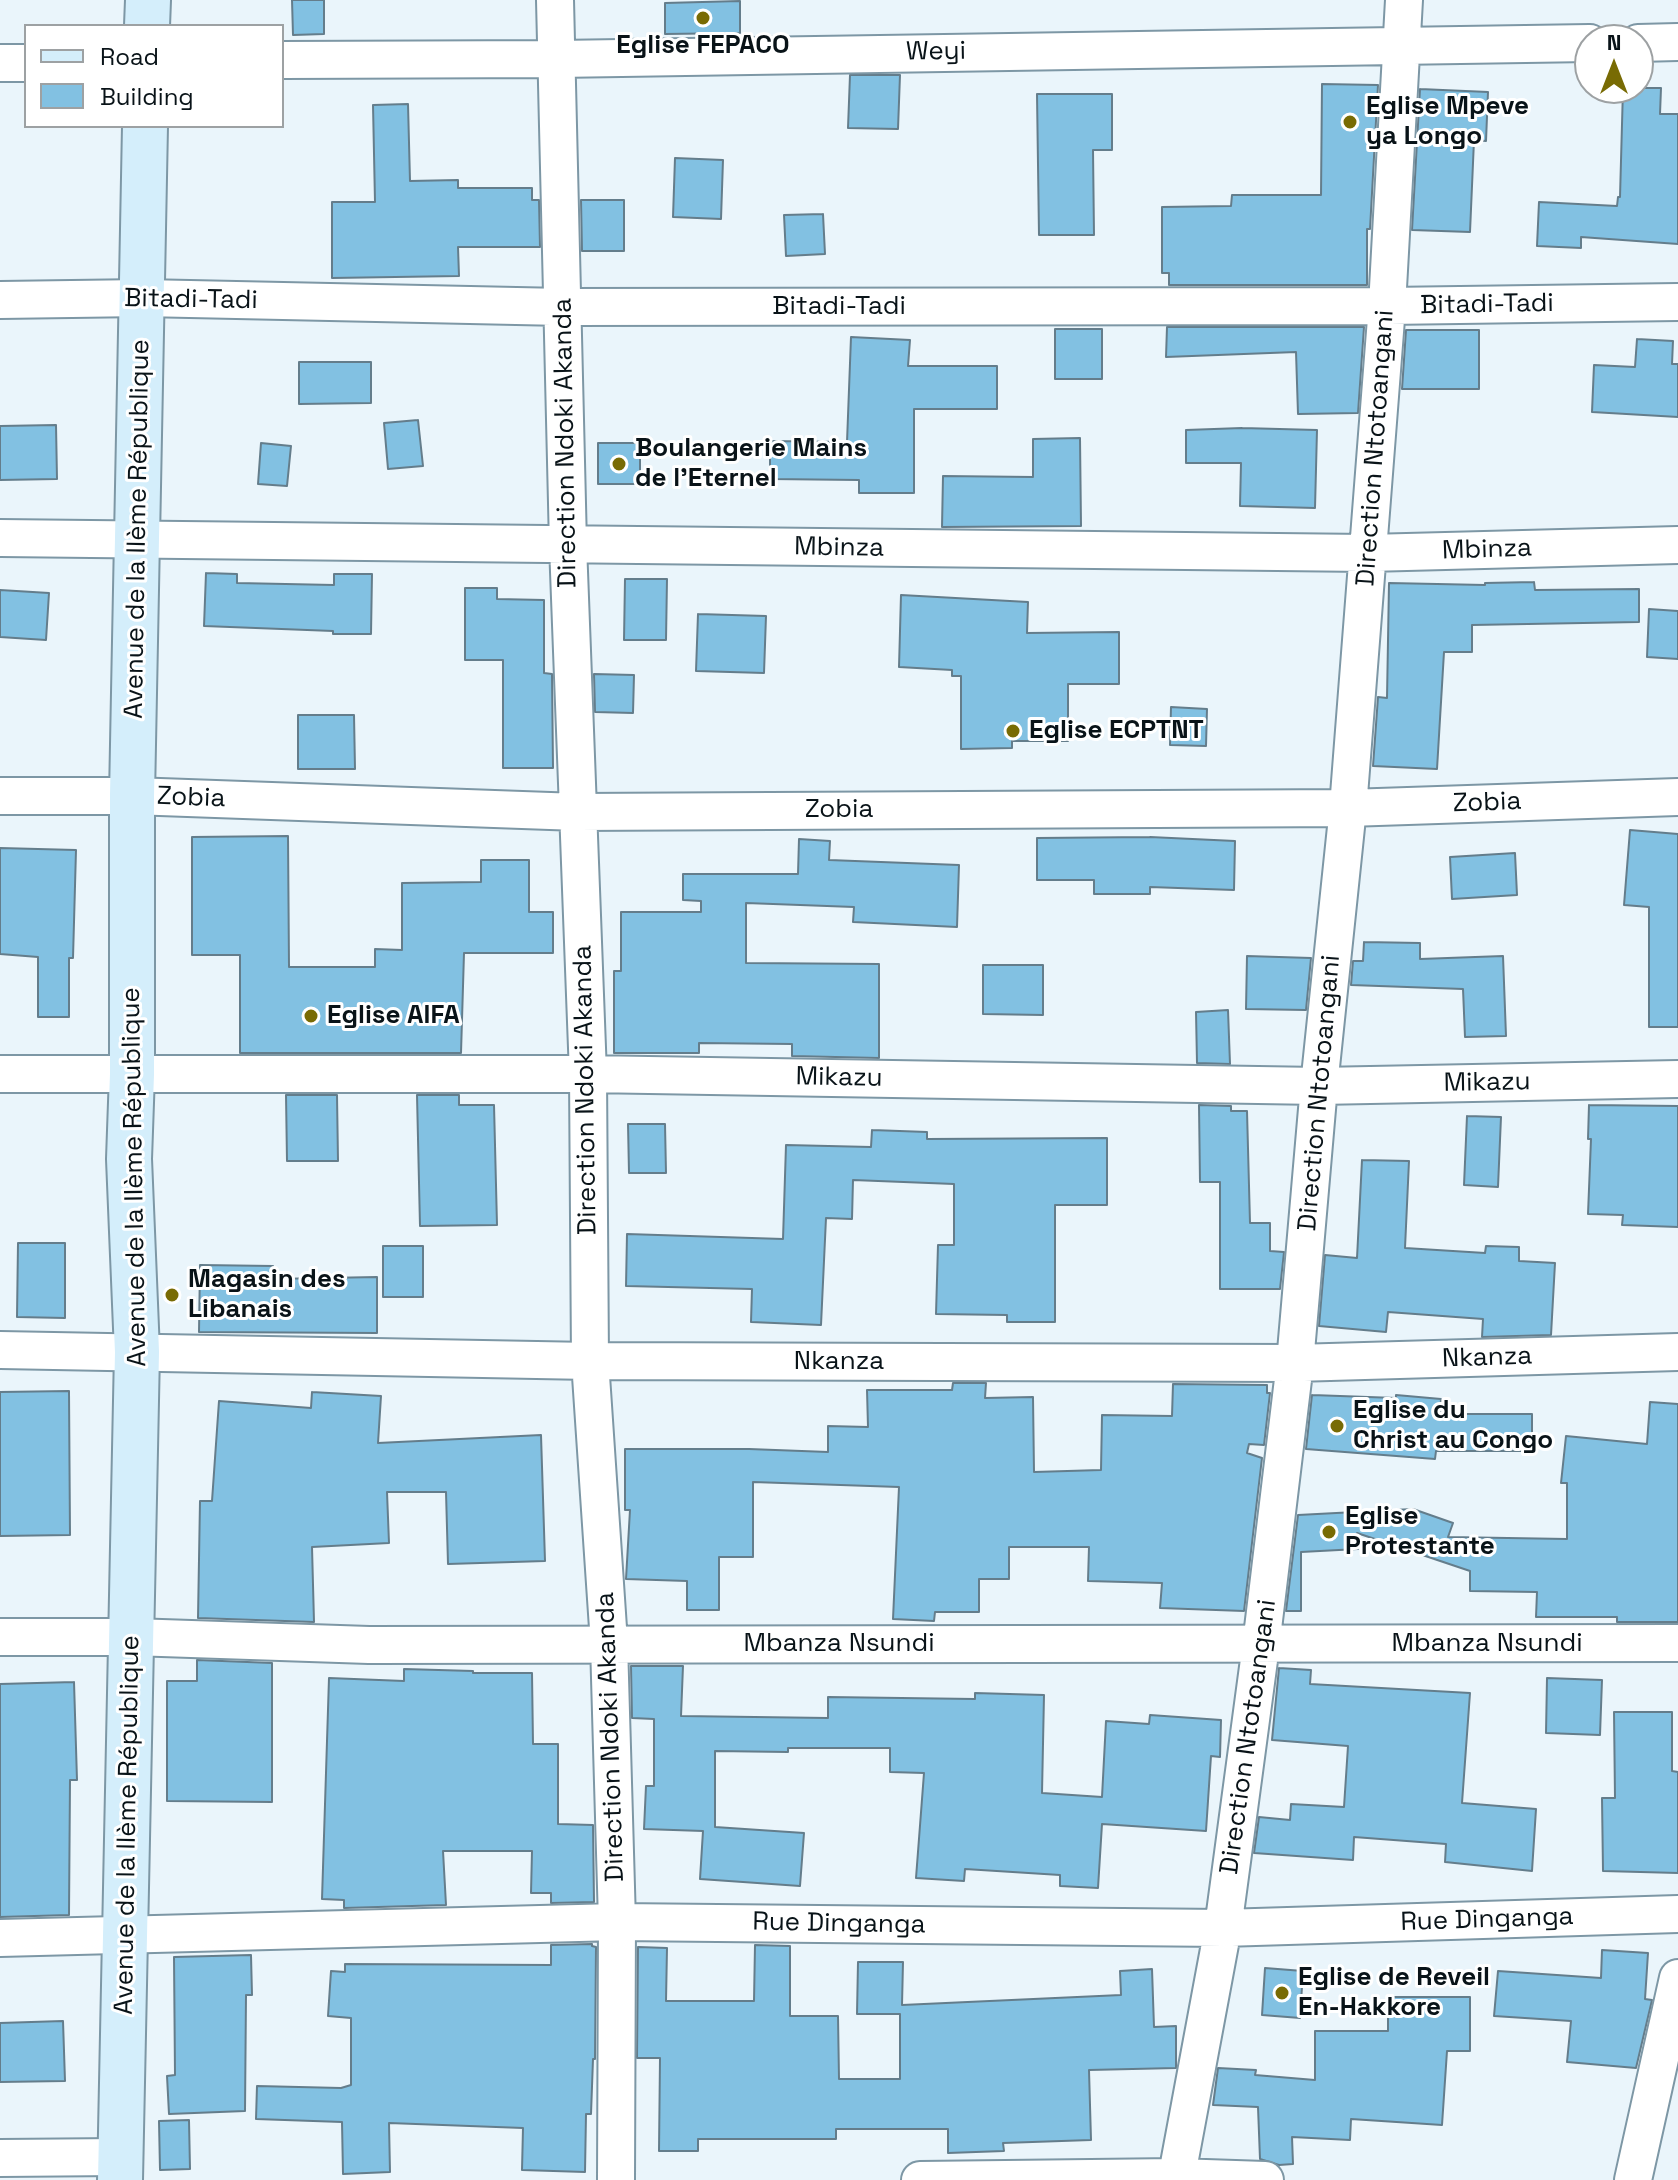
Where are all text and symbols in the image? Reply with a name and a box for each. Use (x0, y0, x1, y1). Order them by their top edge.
marker: Eglise FEPACO (694, 9, 712, 27)
legend (24, 24, 284, 128)
north arrow (1574, 24, 1654, 104)
text: N (1607, 28, 1621, 56)
place label: Eglise FEPACO (616, 30, 790, 62)
street label: Weyi (906, 36, 966, 68)
text: Road (100, 41, 159, 72)
text: Building (100, 81, 194, 112)
place label: Eglise Mpeve ya Longo (1366, 91, 1529, 152)
marker: Eglise Mpeve ya Longo (1341, 113, 1359, 131)
street label: Bitadi-Tadi (124, 283, 258, 317)
street label: Bitadi-Tadi (1420, 288, 1554, 322)
street label: Bitadi-Tadi (772, 291, 906, 323)
street label: Direction Ndoki Akanda (548, 298, 584, 588)
street label: Direction Ntotoangani (1351, 309, 1401, 587)
street label: Avenue de la IIème République (119, 339, 157, 719)
place label: Boulangerie Mains de l'Eternel (635, 433, 867, 494)
marker: Boulangerie Mains de l'Eternel (610, 455, 628, 473)
street label: Mbinza (794, 532, 884, 564)
street label: Mbinza (1442, 533, 1532, 567)
place label: Eglise ECPTNT (1029, 715, 1204, 747)
marker: Eglise ECPTNT (1004, 722, 1022, 740)
street label: Zobia (156, 781, 226, 815)
street label: Zobia (1452, 786, 1522, 820)
street label: Zobia (805, 794, 873, 826)
street label: Direction Ndoki Akanda (568, 945, 604, 1235)
street label: Direction Ntotoangani (1292, 954, 1348, 1232)
street label: Avenue de la IIème République (116, 987, 154, 1367)
place label: Eglise AIFA (327, 1000, 460, 1032)
marker: Eglise AIFA (302, 1007, 320, 1025)
street label: Mikazu (795, 1062, 883, 1094)
street label: Mikazu (1443, 1067, 1531, 1099)
place label: Magasin des Libanais (188, 1264, 346, 1326)
marker: Magasin des Libanais (163, 1286, 181, 1304)
street label: Nkanza (1441, 1341, 1533, 1375)
street label: Nkanza (794, 1346, 884, 1378)
place label: Eglise du Christ au Congo (1353, 1395, 1553, 1456)
marker: Eglise du Christ au Congo (1328, 1417, 1346, 1435)
place label: Eglise Protestante (1345, 1501, 1495, 1562)
marker: Eglise Protestante (1320, 1523, 1338, 1541)
street label: Direction Ndoki Akanda (590, 1591, 632, 1883)
street label: Direction Ntotoangani (1214, 1598, 1284, 1876)
street label: Mbanza Nsundi (743, 1628, 935, 1660)
street label: Mbanza Nsundi (1391, 1628, 1583, 1660)
street label: Avenue de la IIème République (109, 1635, 147, 2015)
street label: Rue Dinganga (1400, 1901, 1574, 1939)
street label: Rue Dinganga (752, 1907, 926, 1941)
place label: Eglise de Reveil En-Hakkore (1298, 1962, 1490, 2024)
marker: Eglise de Reveil En-Hakkore (1273, 1984, 1291, 2002)

